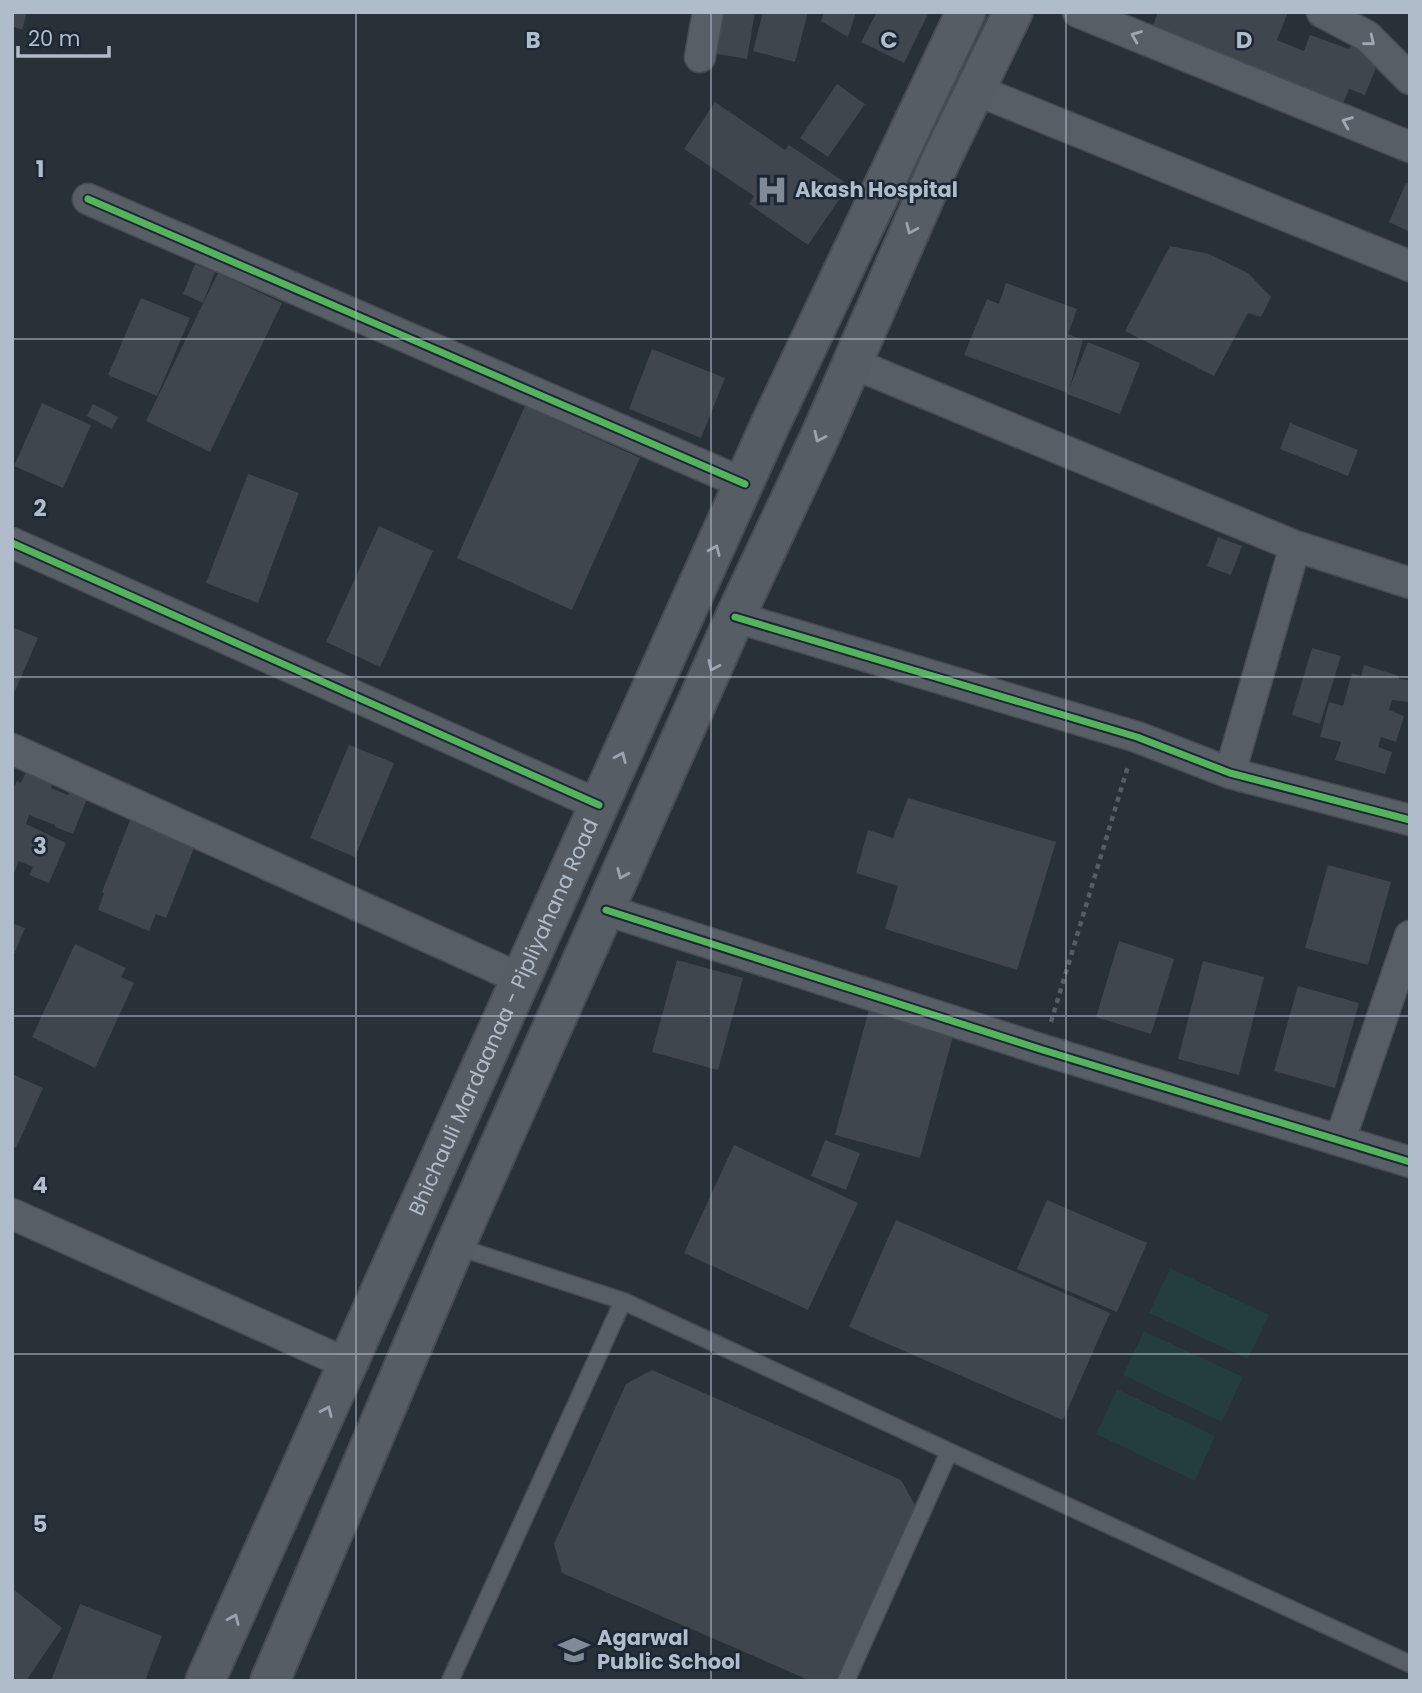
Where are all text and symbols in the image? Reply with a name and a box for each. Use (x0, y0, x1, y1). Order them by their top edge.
scale bar (18, 14, 108, 58)
text: 20 m (28, 24, 81, 53)
text: B (525, 24, 541, 56)
text: C (880, 24, 898, 56)
text: D (1236, 24, 1252, 56)
one-way arrow (1130, 30, 1142, 44)
one-way arrow (1362, 32, 1375, 45)
one-way arrow (1341, 116, 1353, 130)
text: 1 (36, 153, 44, 185)
hospital icon: Akash Hospital (755, 173, 789, 207)
place label: Akash Hospital (795, 175, 958, 204)
one-way arrow (905, 222, 919, 234)
one-way arrow (813, 430, 827, 442)
text: 2 (33, 492, 47, 524)
one-way arrow (707, 545, 721, 557)
one-way arrow (707, 659, 721, 671)
one-way arrow (613, 752, 627, 764)
street label: Bhichauli Mardaanaa - Pipliyahana Road (401, 814, 605, 1220)
text: 3 (33, 830, 47, 862)
one-way arrow (616, 867, 630, 879)
text: 4 (32, 1169, 48, 1201)
one-way arrow (319, 1406, 333, 1418)
text: 5 (33, 1508, 47, 1540)
one-way arrow (226, 1614, 240, 1626)
place label: Agarwal Public School (597, 1623, 741, 1676)
school or university icon: Agarwal Public School (557, 1633, 591, 1667)

